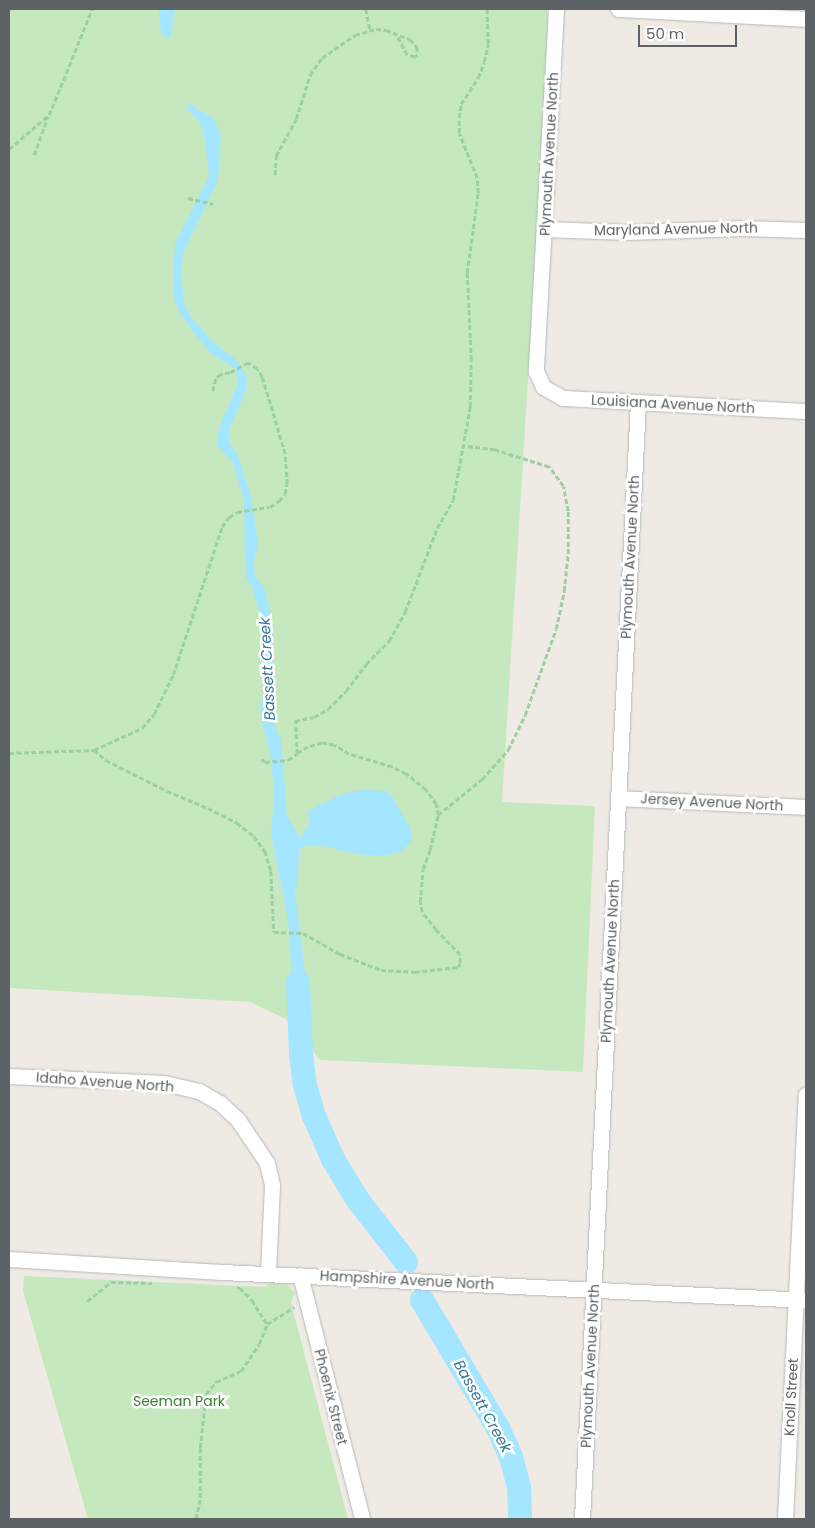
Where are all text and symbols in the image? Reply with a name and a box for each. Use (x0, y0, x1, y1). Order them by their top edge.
scale bar (640, 15, 739, 47)
text: 50 m (646, 23, 684, 44)
street label: Plymouth Avenue North (536, 72, 562, 236)
street label: Maryland Avenue North (594, 219, 758, 239)
street label: Louisiana Avenue North (591, 391, 755, 417)
street label: Plymouth Avenue North (617, 475, 643, 639)
water label: Bassett Creek (255, 617, 279, 721)
street label: Jersey Avenue North (640, 790, 784, 814)
street label: Plymouth Avenue North (597, 879, 623, 1043)
street label: Idaho Avenue North (35, 1069, 175, 1095)
street label: Hampshire Avenue North (319, 1267, 495, 1293)
street label: Plymouth Avenue North (577, 1284, 603, 1448)
street label: Phoenix Street (311, 1347, 351, 1447)
water label: Bassett Creek (450, 1357, 516, 1455)
street label: Knoll Street (781, 1358, 801, 1436)
park label: Seeman Park (133, 1393, 225, 1409)

